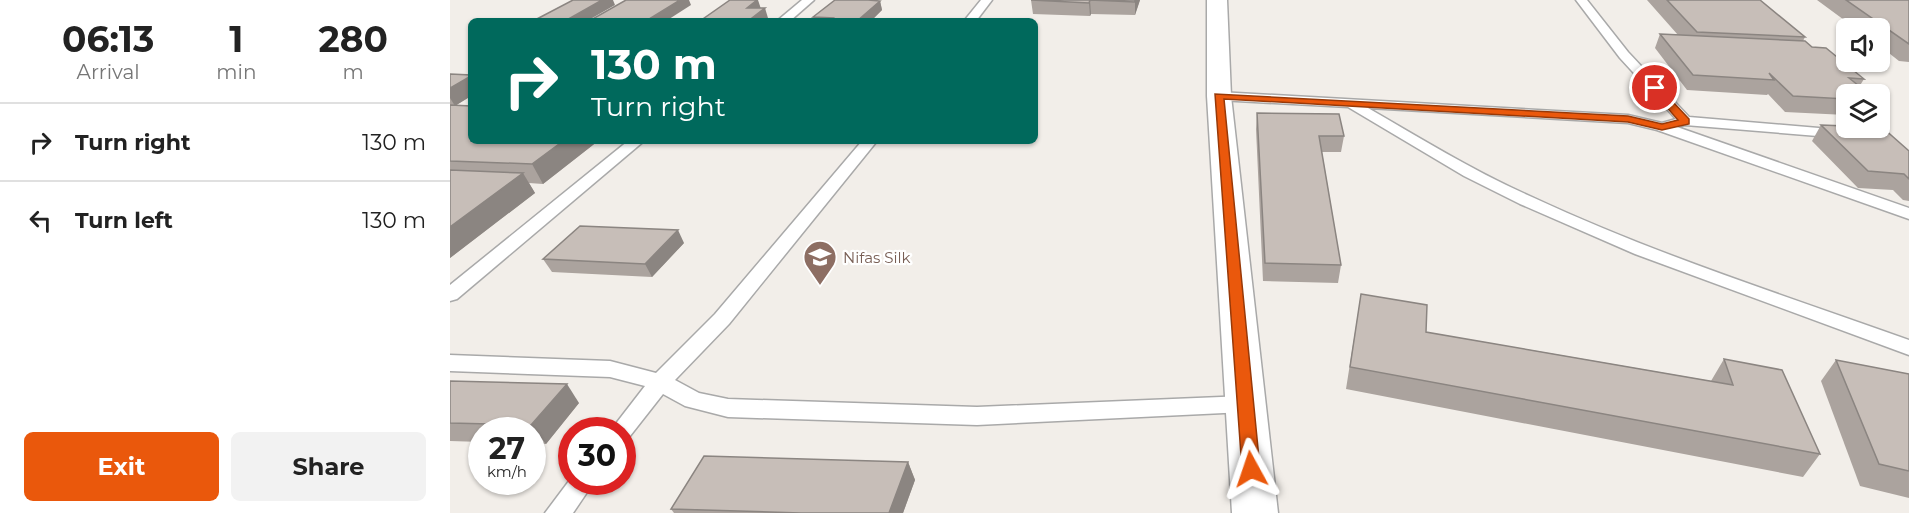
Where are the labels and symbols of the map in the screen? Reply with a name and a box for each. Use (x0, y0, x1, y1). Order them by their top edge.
pin (1629, 62, 1680, 113)
school or university icon: Nifas Silk (802, 239, 838, 286)
place label: Nifas Silk (843, 248, 911, 267)
speed limit sign: 30 (558, 417, 636, 495)
position arrow (1219, 437, 1283, 501)

